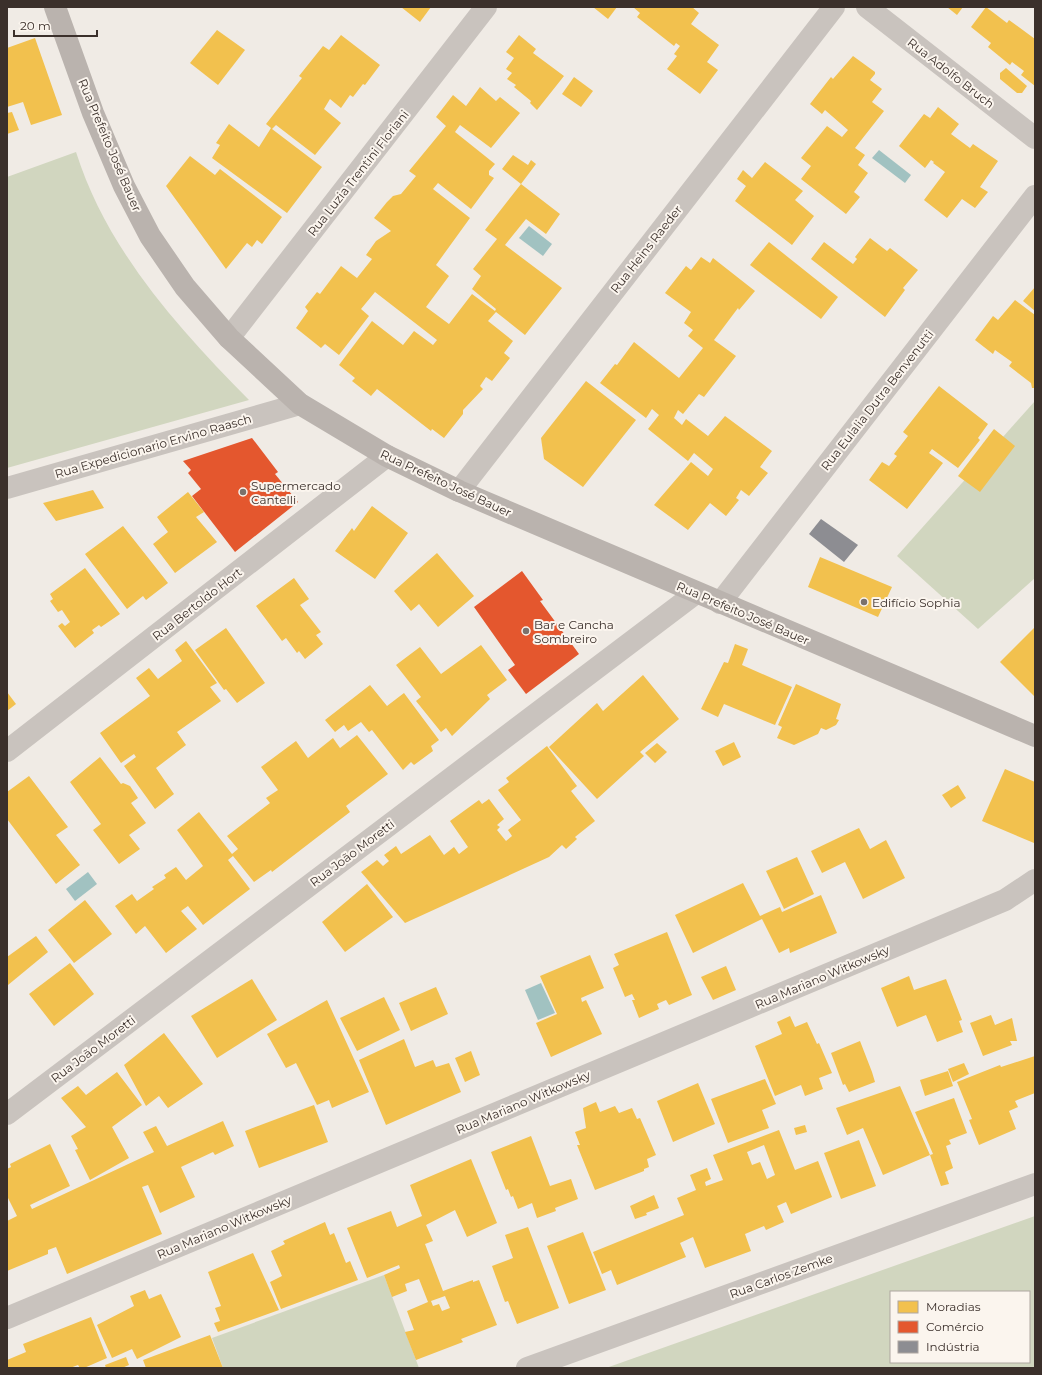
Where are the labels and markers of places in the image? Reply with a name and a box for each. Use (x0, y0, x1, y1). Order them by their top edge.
place label: Supermercado Cantelli (251, 478, 341, 507)
marker: Supermercado Cantelli (238, 487, 248, 497)
place label: Edifício Sophia (872, 595, 961, 610)
marker: Edifício Sophia (859, 597, 869, 607)
place label: Bar e Cancha Sombreiro (534, 617, 614, 646)
marker: Bar e Cancha Sombreiro (521, 626, 531, 636)

